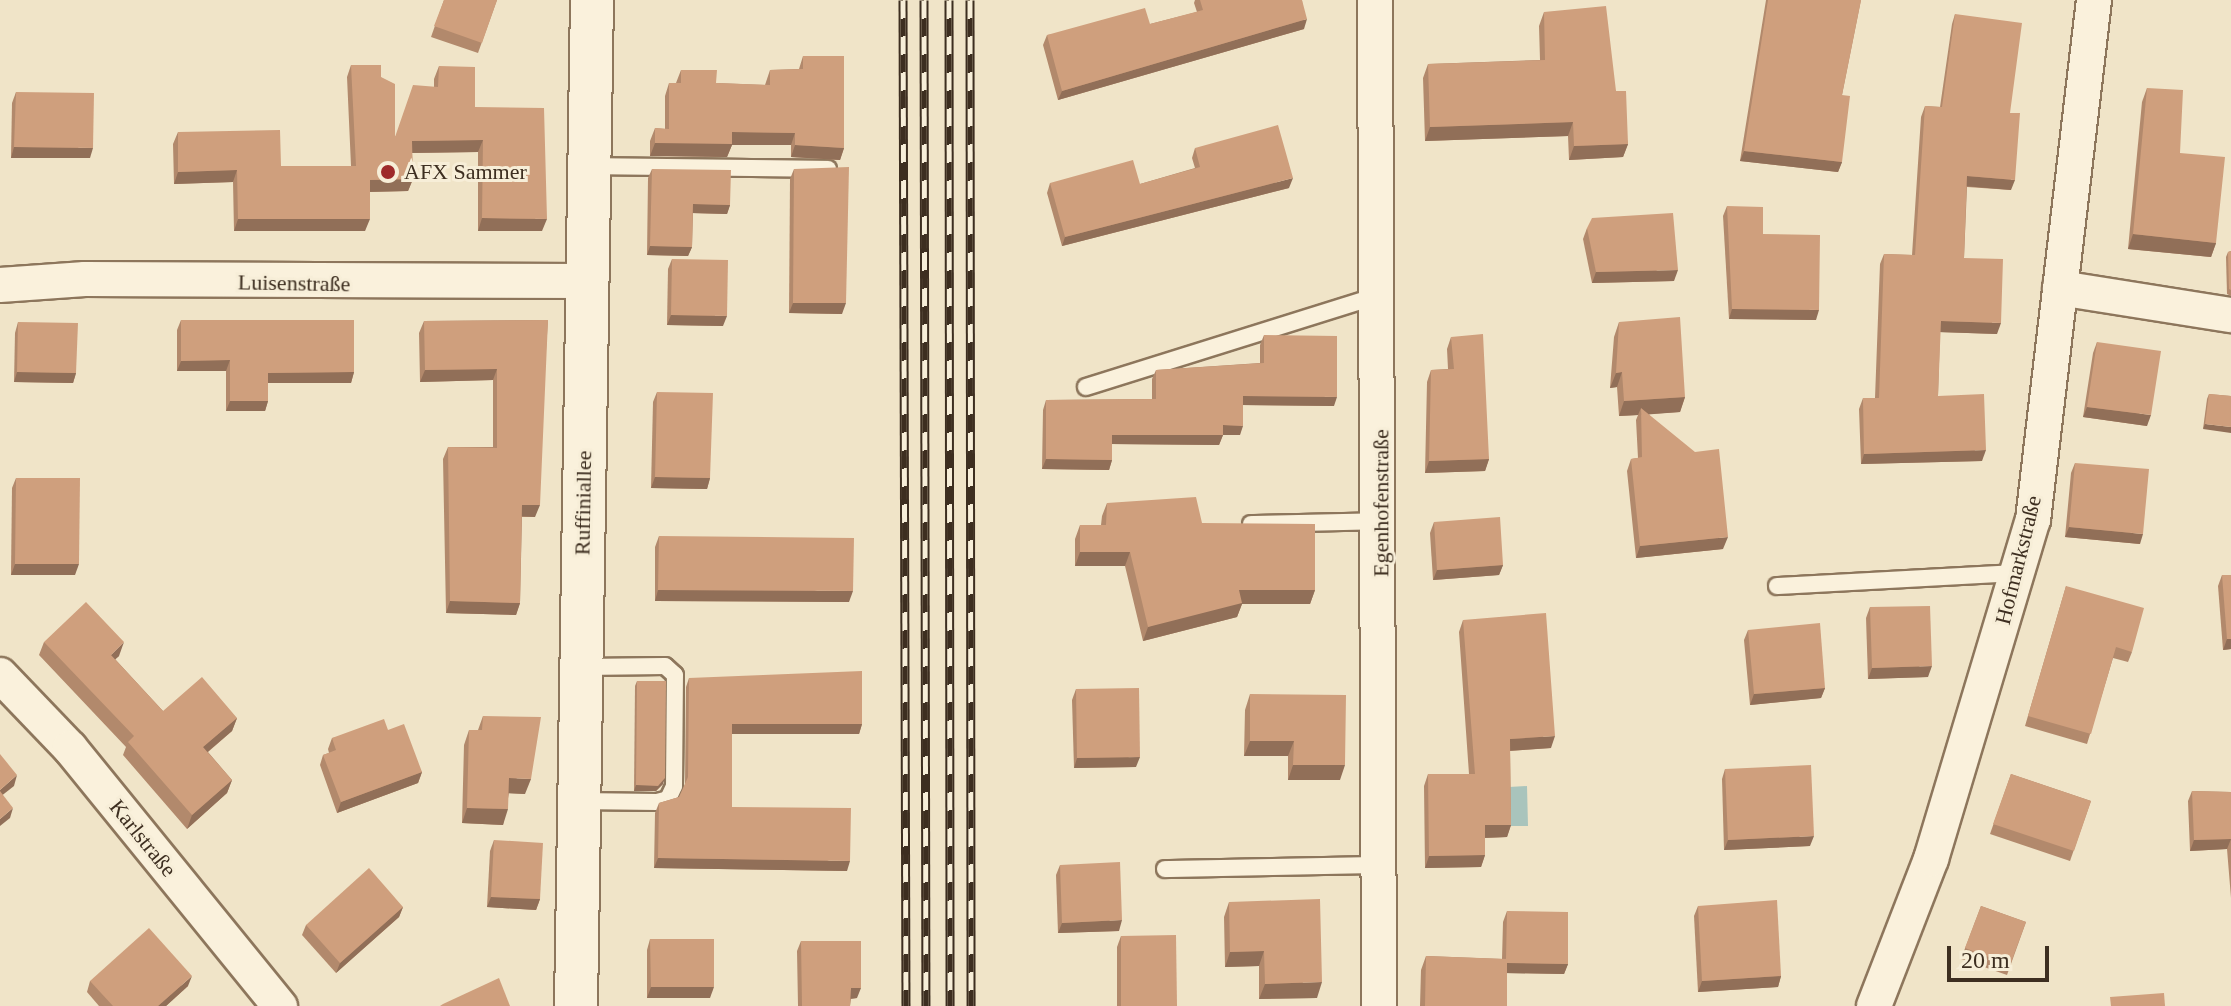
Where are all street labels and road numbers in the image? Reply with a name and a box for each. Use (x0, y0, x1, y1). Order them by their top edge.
street label: Luisenstraße (238, 269, 350, 297)
street label: Egenhofenstraße (1368, 429, 1394, 577)
street label: Ruffiniallee (569, 450, 597, 556)
street label: Hofmarkstraße (1989, 493, 2047, 627)
street label: Karlstraße (104, 794, 182, 882)

